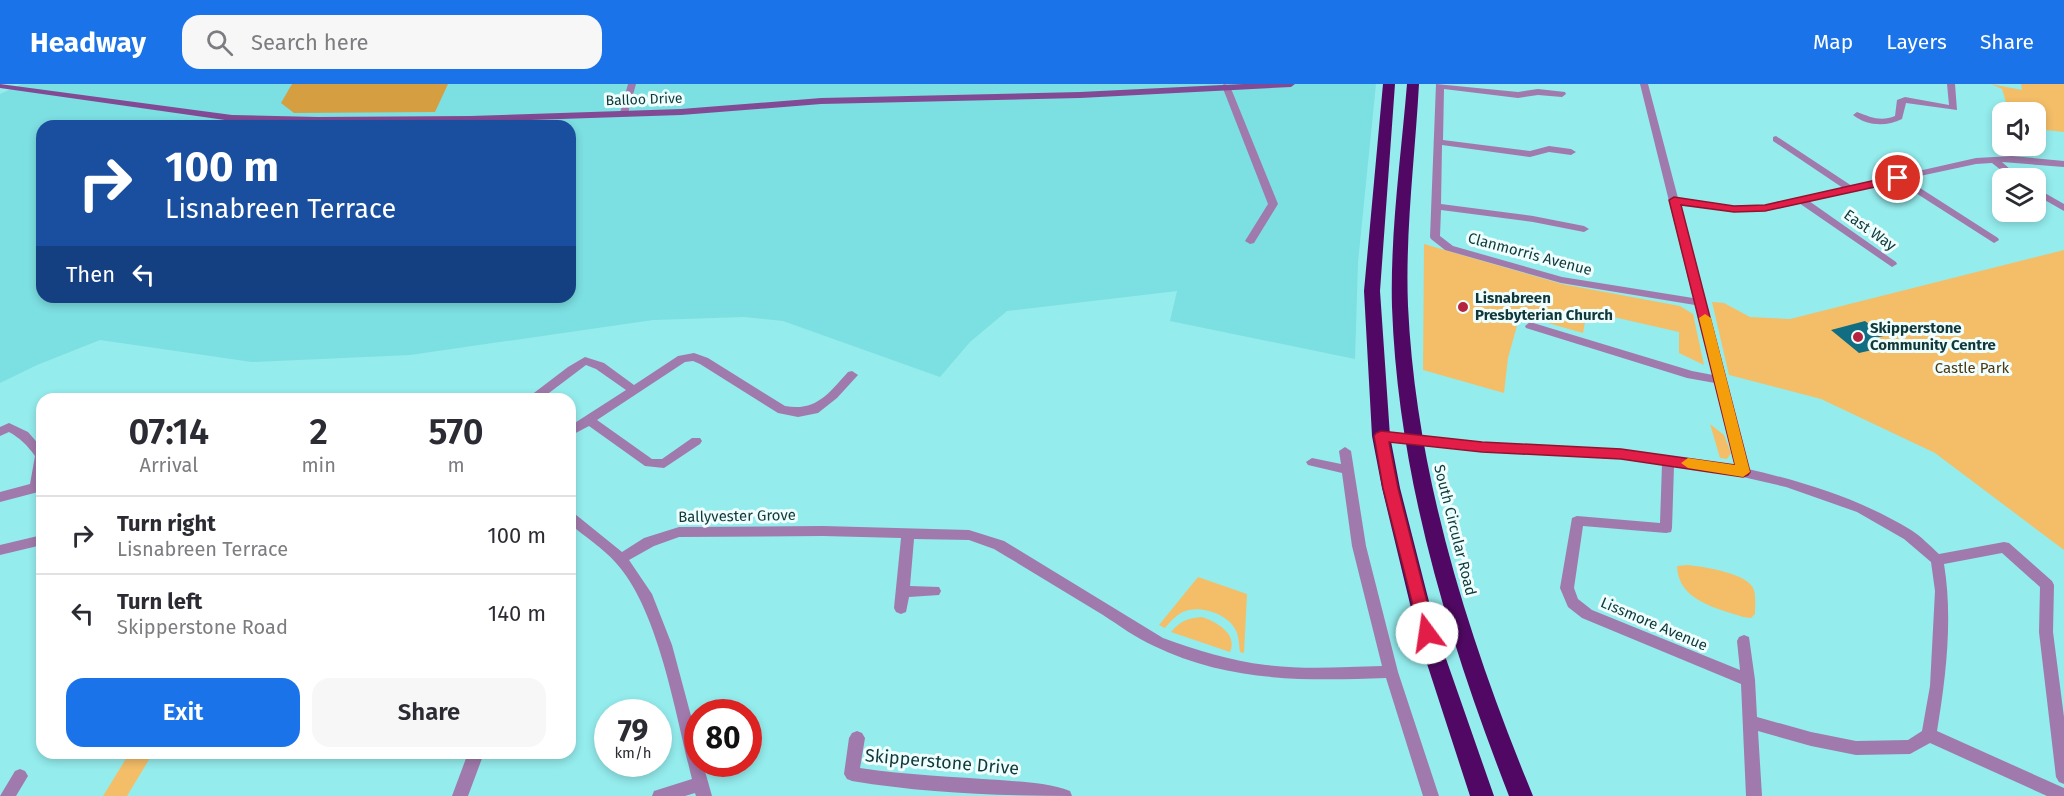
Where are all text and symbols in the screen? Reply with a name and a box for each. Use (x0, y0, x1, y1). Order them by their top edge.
search box (182, 15, 602, 69)
text: Headway (30, 26, 146, 59)
icon: search (203, 26, 236, 59)
text: Search here (251, 29, 369, 56)
text: Map (1813, 29, 1853, 55)
text: Layers (1886, 29, 1947, 55)
text: Share (1980, 29, 2034, 55)
street label: Balloo Drive (605, 90, 683, 109)
map controls (1992, 102, 2046, 222)
button: sound (1992, 102, 2046, 156)
text: 100 m (165, 142, 279, 192)
icon: right (66, 144, 144, 222)
pin (1872, 152, 1923, 203)
icon: arrive (1881, 161, 1914, 194)
button: layers (1992, 168, 2046, 222)
text: Lisnabreen Terrace (165, 193, 396, 225)
street label: East Way (1840, 206, 1900, 255)
street label: Clanmorris Avenue (1466, 229, 1594, 279)
icon: left (127, 258, 160, 291)
text: Then (66, 261, 115, 288)
place label: Lisnabreen Presbyterian Church (1475, 289, 1613, 324)
marker: Lisnabreen Presbyterian Church (1456, 300, 1470, 314)
place label: Skipperstone Community Centre (1870, 319, 1996, 354)
marker: Skipperstone Community Centre (1851, 330, 1865, 344)
park label: Castle Park (1935, 359, 2010, 377)
text: 07:14 (128, 410, 209, 454)
text: 2 (310, 410, 328, 454)
text: 570 (428, 410, 484, 454)
text: Arrival (139, 453, 198, 477)
text: min (301, 453, 336, 477)
text: m (447, 453, 465, 477)
street label: South Circular Road (1430, 463, 1480, 597)
street label: Ballyvester Grove (678, 506, 796, 526)
text: Turn right (117, 510, 216, 537)
icon: right (66, 519, 99, 552)
text: 100 m (487, 522, 546, 549)
text: Lisnabreen Terrace (117, 537, 288, 561)
text: Turn left (117, 588, 202, 615)
street label: Lissmore Avenue (1598, 593, 1710, 655)
icon: left (66, 597, 99, 630)
text: 140 m (488, 600, 546, 627)
position arrow (1395, 601, 1459, 665)
text: Skipperstone Road (117, 615, 288, 639)
button: Exit (66, 678, 300, 747)
button: Share (312, 678, 546, 747)
speed limit sign: 80 (684, 699, 762, 777)
text: 79 (618, 713, 648, 749)
text: km/h (614, 744, 652, 762)
street label: Skipperstone Drive (864, 744, 1020, 780)

